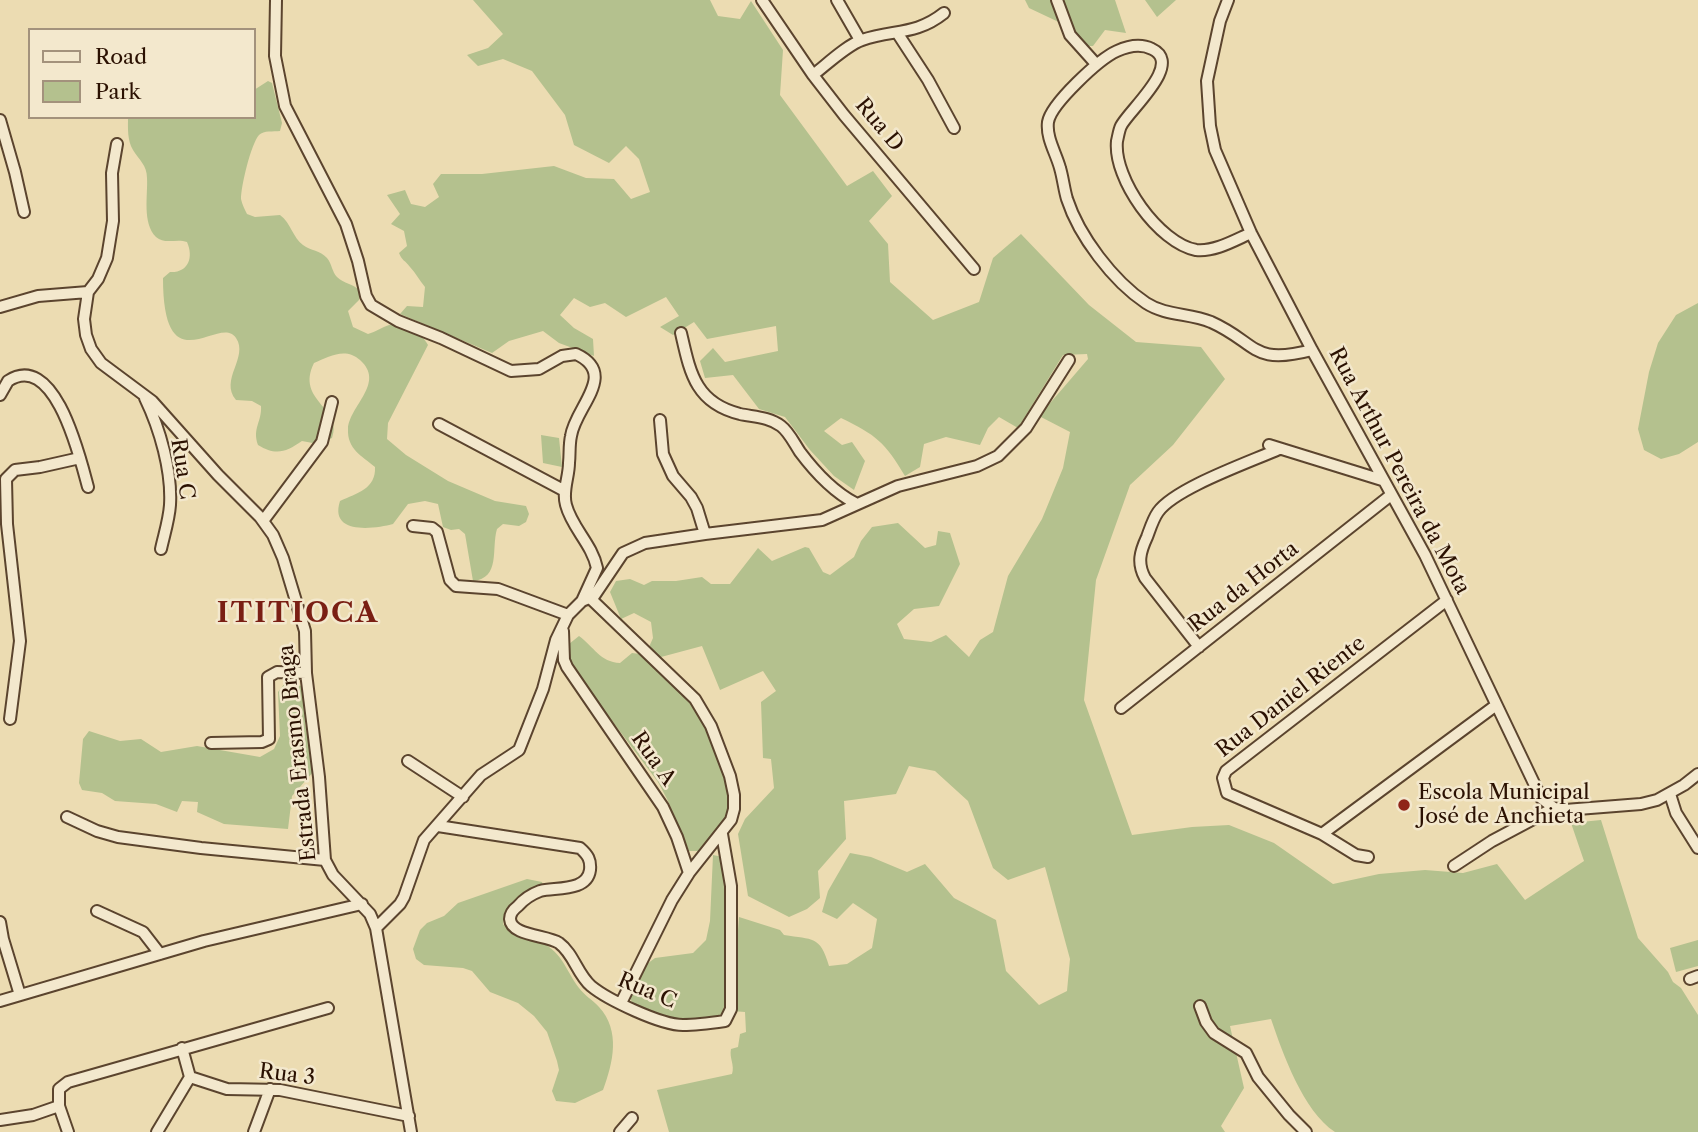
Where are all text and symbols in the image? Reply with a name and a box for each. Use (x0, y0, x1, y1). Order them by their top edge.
legend (28, 28, 256, 119)
text: Road (95, 44, 147, 69)
text: Park (95, 79, 141, 104)
street label: Rua D (849, 93, 909, 157)
street label: Rua Arthur Pereira da Mota (1323, 343, 1475, 599)
street label: Rua C (165, 437, 199, 501)
street label: Rua da Horta (1184, 536, 1304, 638)
district label: ITITIOCA (218, 597, 378, 631)
street label: Rua Daniel Riente (1212, 631, 1370, 763)
street label: Estrada Erasmo Braga (274, 643, 322, 863)
street label: Rua A (625, 727, 681, 791)
place label: Escola Municipal José de Anchieta (1418, 780, 1589, 830)
marker: Escola Municipal José de Anchieta (1396, 797, 1412, 813)
street label: Rua C (614, 967, 680, 1015)
street label: Rua 3 (257, 1059, 317, 1091)

